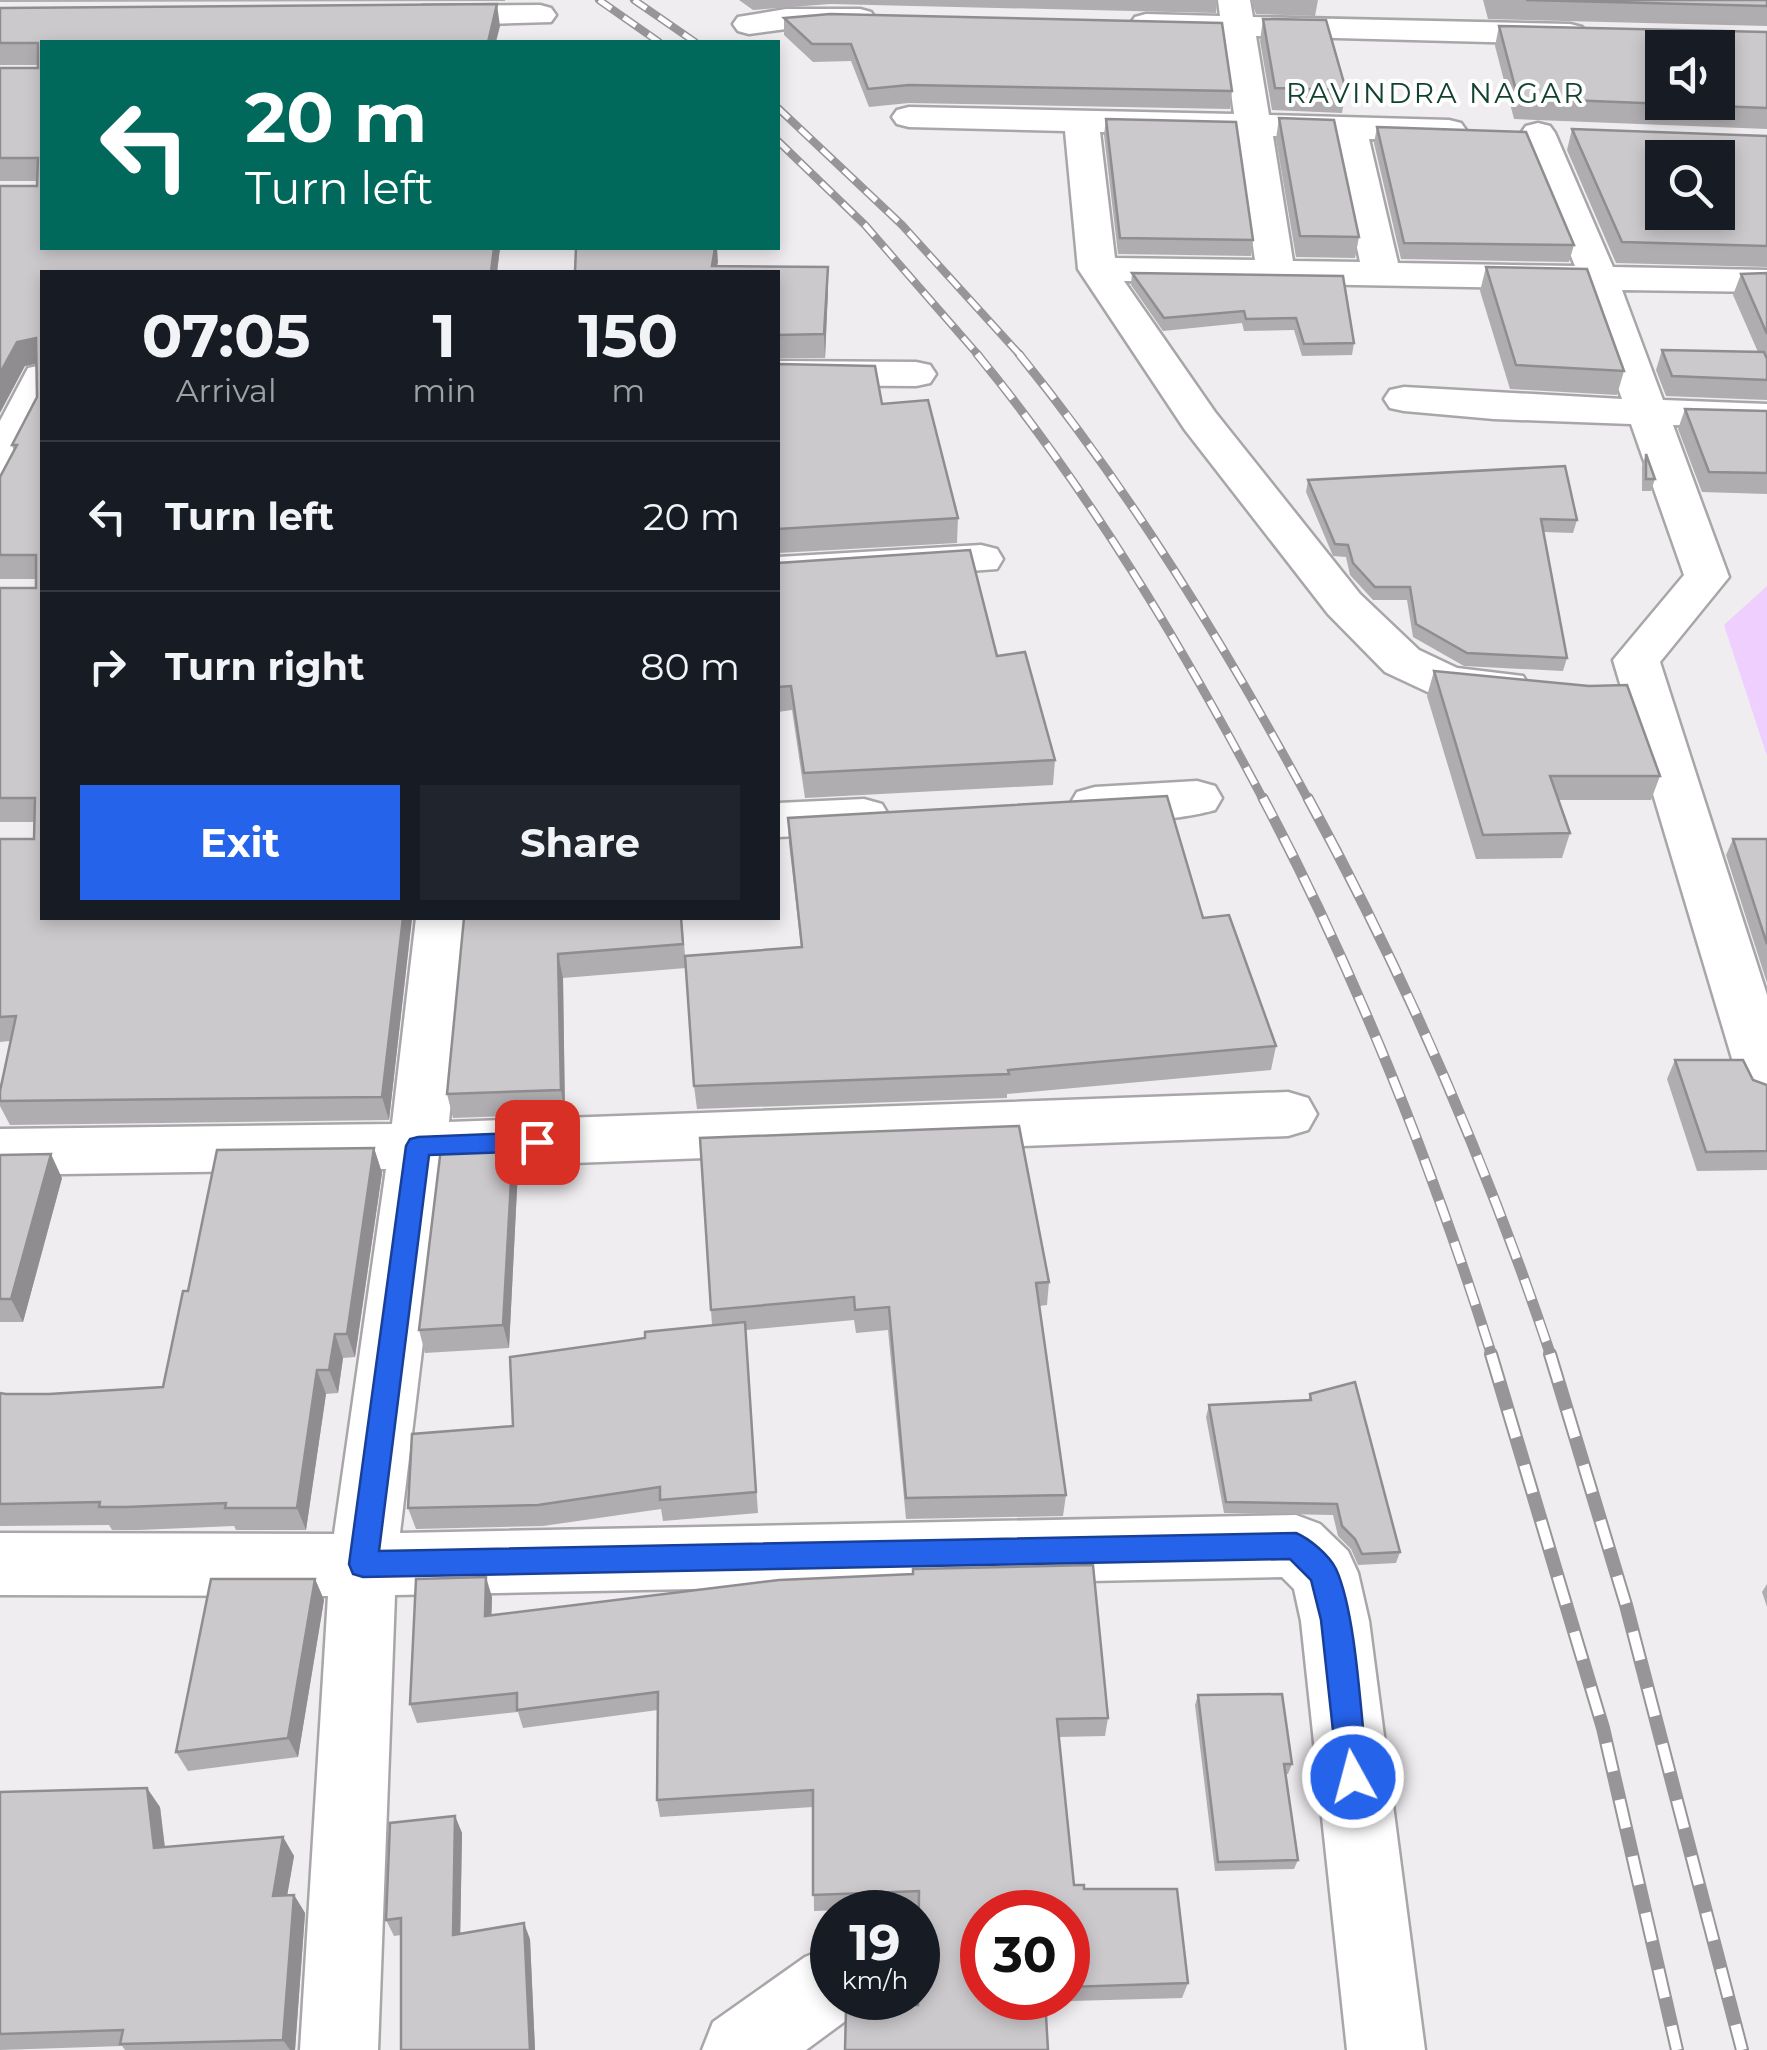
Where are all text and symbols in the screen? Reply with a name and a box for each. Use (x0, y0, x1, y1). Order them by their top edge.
map controls (1645, 30, 1735, 230)
button: sound (1645, 30, 1735, 120)
text: 20 m (245, 74, 427, 160)
district label: RAVINDRA NAGAR (1286, 76, 1586, 110)
icon: left (80, 80, 210, 210)
button: search (1645, 140, 1735, 230)
text: Turn left (245, 160, 433, 215)
text: 07:05 (142, 299, 310, 372)
text: 1 (433, 299, 456, 372)
text: 150 (578, 299, 678, 372)
text: Arrival (176, 371, 277, 410)
text: min (412, 371, 476, 410)
text: m (611, 371, 645, 410)
icon: left (80, 489, 135, 544)
text: Turn left (165, 493, 334, 540)
text: 20 m (643, 493, 740, 540)
icon: right (80, 639, 135, 694)
text: Turn right (165, 643, 364, 690)
text: 80 m (640, 643, 740, 690)
button: Exit (80, 785, 400, 900)
button: Share (420, 785, 740, 900)
pin (495, 1100, 580, 1185)
icon: arrive (510, 1115, 565, 1170)
position arrow (1301, 1725, 1405, 1829)
speed limit sign: 30 (960, 1890, 1090, 2020)
text: 19 (849, 1912, 901, 1973)
text: km/h (842, 1965, 908, 1995)

